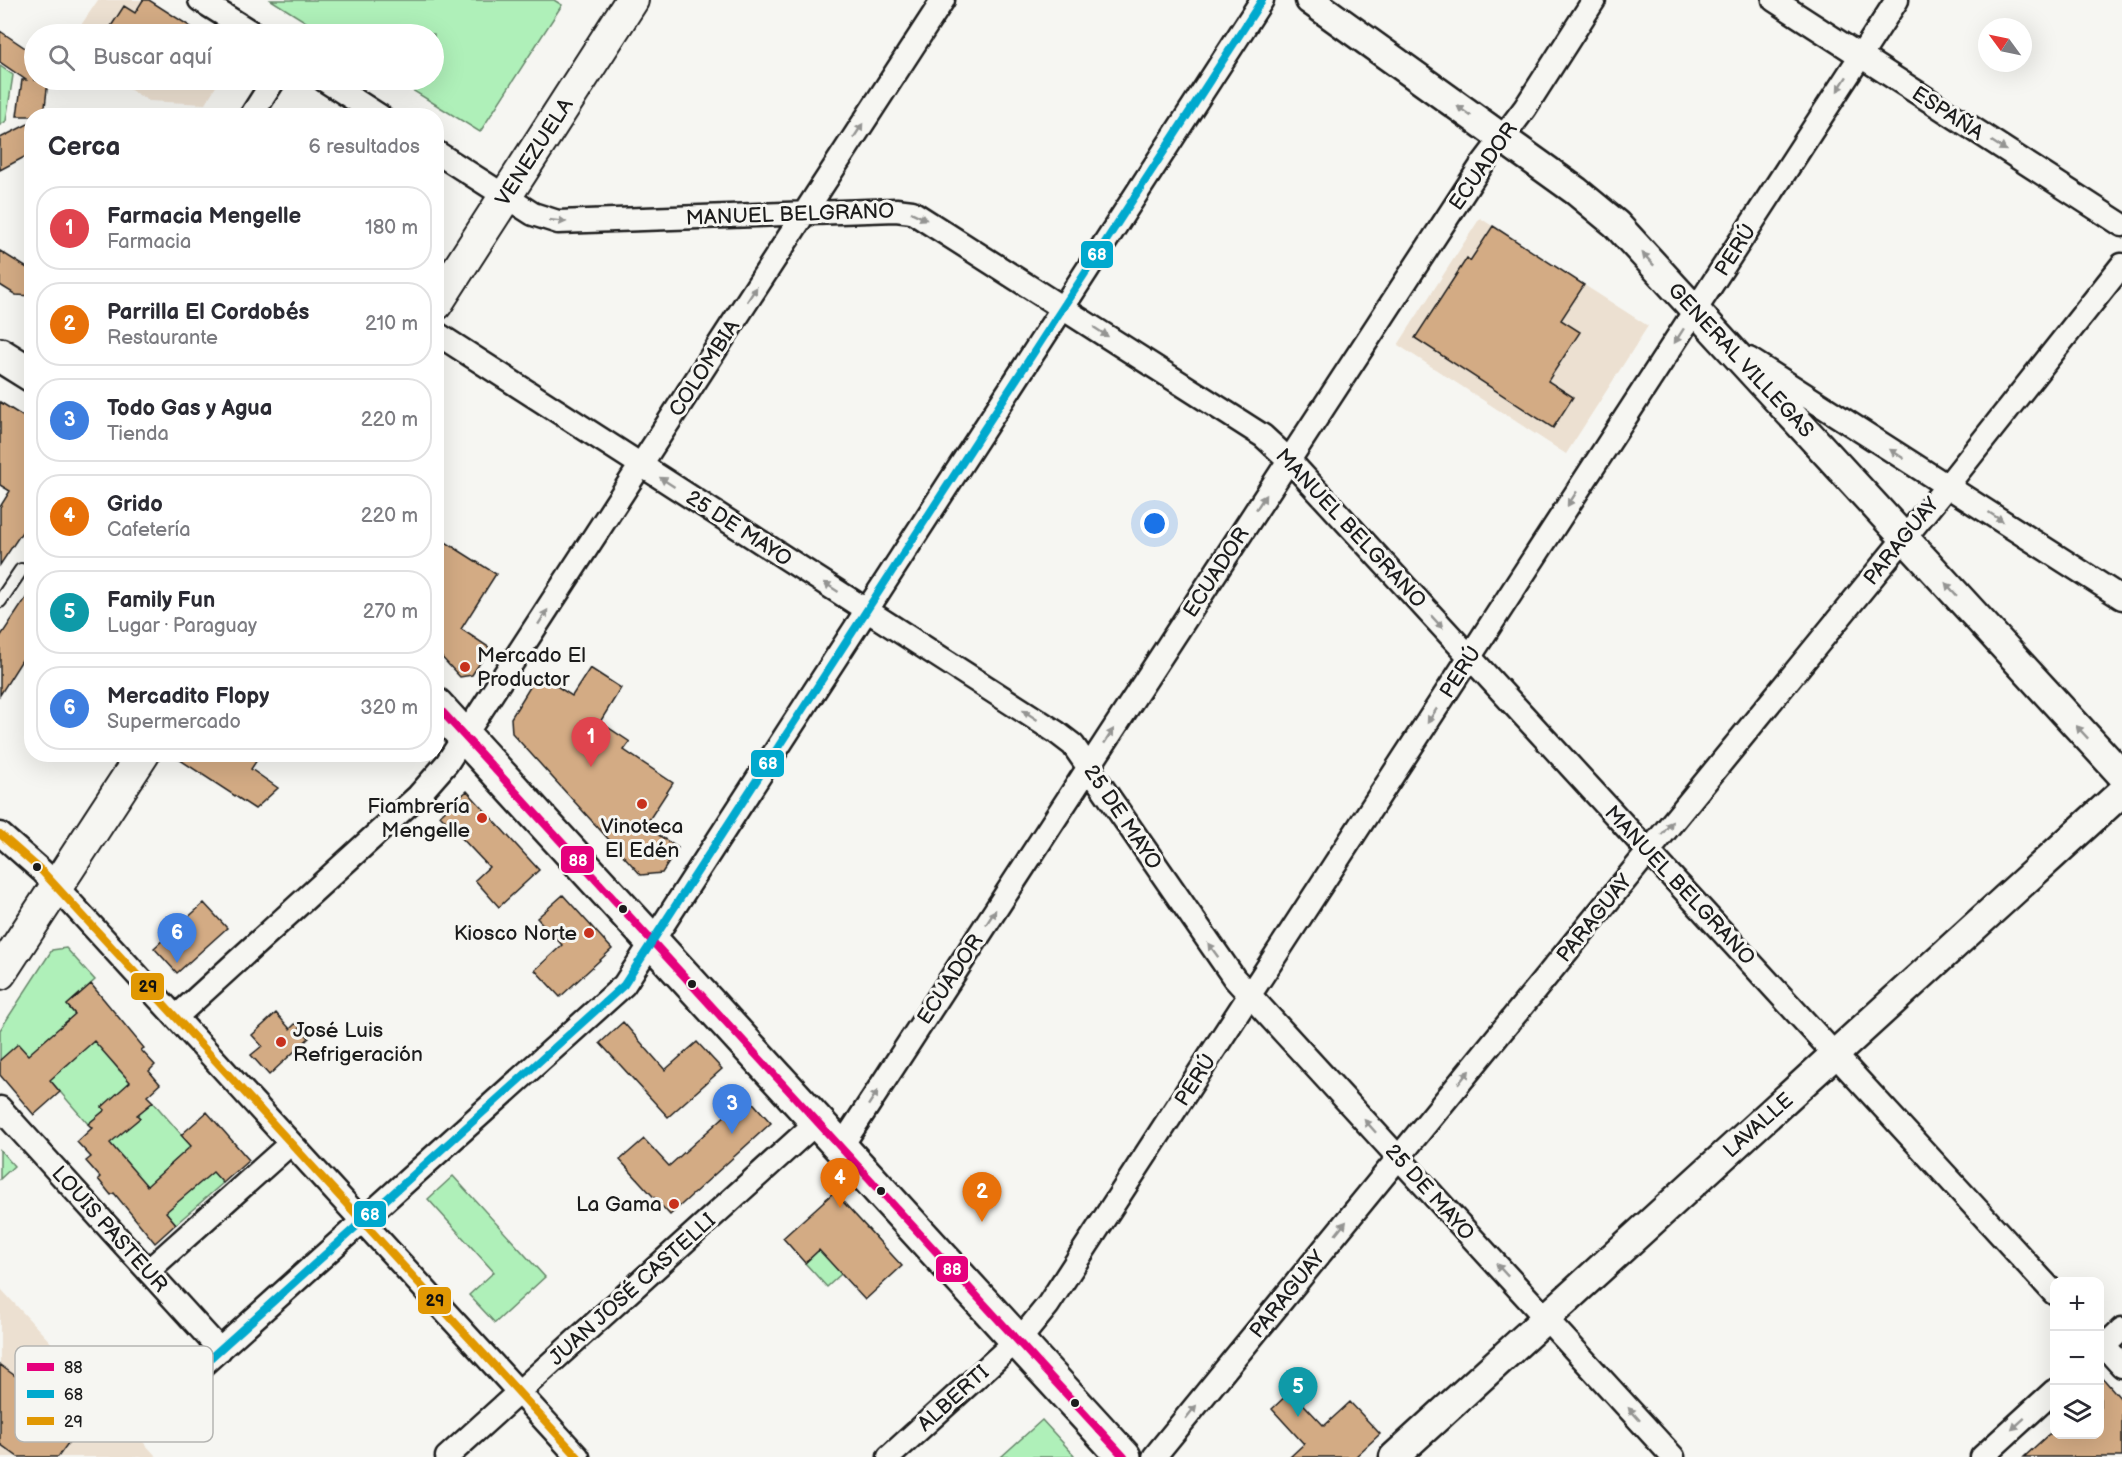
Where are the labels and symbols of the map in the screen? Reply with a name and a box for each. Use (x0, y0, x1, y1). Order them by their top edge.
north arrow (1978, 18, 2032, 72)
one-way arrow (1837, 76, 1848, 92)
street label: ESPAÑA (1907, 81, 1988, 146)
street label: VENEZUELA (490, 94, 579, 211)
one-way arrow (1457, 105, 1473, 117)
street label: ECUADOR (1444, 117, 1523, 215)
one-way arrow (852, 123, 863, 139)
one-way arrow (1991, 140, 2007, 152)
street label: MANUEL BELGRANO (685, 198, 895, 231)
one-way arrow (910, 212, 927, 221)
one-way arrow (548, 216, 567, 226)
street label: PERÚ (1709, 220, 1761, 281)
line badge: 68 (1080, 240, 1114, 269)
text: 68 (1087, 246, 1107, 265)
one-way arrow (1641, 252, 1655, 267)
street label: GENERAL VILLEGAS (1663, 278, 1819, 443)
one-way arrow (746, 287, 758, 303)
street label: COLOMBIA (664, 315, 745, 421)
one-way arrow (1093, 326, 1109, 337)
one-way arrow (1673, 328, 1684, 344)
street label: MANUEL BELGRANO (1270, 443, 1431, 613)
one-way arrow (1889, 449, 1905, 460)
one-way arrow (659, 476, 675, 487)
street label: 25 DE MAYO (681, 485, 796, 572)
one-way arrow (1566, 491, 1578, 507)
street label: PARAGUAY (1858, 492, 1945, 590)
one-way arrow (1256, 494, 1267, 511)
your location (1140, 509, 1169, 538)
one-way arrow (1988, 512, 2004, 523)
street label: ECUADOR (1178, 523, 1255, 622)
one-way arrow (1944, 581, 1958, 596)
one-way arrow (823, 582, 839, 593)
one-way arrow (537, 609, 549, 625)
one-way arrow (1430, 614, 1444, 629)
street label: PERÚ (1434, 642, 1486, 703)
place label: Mercado El Productor (477, 643, 586, 692)
marker: Mercado El Productor (458, 660, 472, 674)
one-way arrow (1426, 707, 1437, 724)
one-way arrow (1022, 710, 1039, 721)
pin: 1 (572, 718, 610, 767)
one-way arrow (2076, 726, 2090, 740)
one-way arrow (1103, 728, 1114, 744)
line badge: 68 (750, 749, 785, 778)
text: 68 (758, 755, 778, 774)
street label: 25 DE MAYO (1078, 760, 1167, 874)
place label: Fiambrería Mengelle (367, 794, 470, 843)
marker: Vinoteca El Edén (635, 797, 649, 811)
street label: MANUEL BELGRANO (1599, 800, 1760, 970)
marker: Fiambrería Mengelle (475, 811, 489, 825)
place label: Vinoteca El Edén (601, 814, 683, 863)
one-way arrow (1660, 820, 1673, 836)
line badge: 88 (560, 845, 595, 874)
text: 88 (568, 852, 588, 871)
unlabelled marker (31, 861, 43, 873)
street label: PARAGUAY (1551, 869, 1638, 967)
unlabelled marker (617, 903, 629, 915)
one-way arrow (985, 909, 996, 925)
pin: 6 (158, 914, 196, 963)
place label: Kiosco Norte (454, 921, 577, 946)
marker: Kiosco Norte (582, 926, 596, 940)
street label: ECUADOR (912, 930, 989, 1029)
one-way arrow (1207, 942, 1219, 958)
line badge: 29 (130, 972, 165, 1001)
text: 29 (139, 978, 157, 997)
unlabelled marker (686, 978, 698, 990)
place label: José Luis Refrigeración (293, 1018, 423, 1067)
marker: José Luis Refrigeración (274, 1035, 288, 1049)
street label: PERÚ (1169, 1050, 1221, 1111)
one-way arrow (1457, 1070, 1470, 1085)
pin: 3 (712, 1084, 752, 1134)
street label: LAVALLE (1718, 1088, 1798, 1163)
one-way arrow (867, 1089, 878, 1106)
one-way arrow (1364, 1120, 1378, 1134)
street label: 25 DE MAYO (1380, 1139, 1479, 1246)
pin: 4 (820, 1158, 860, 1208)
street label: LOUIS PASTEUR (46, 1161, 173, 1298)
pin: 2 (962, 1172, 1002, 1222)
unlabelled marker (875, 1185, 887, 1197)
place label: La Gama (576, 1192, 662, 1217)
marker: La Gama (667, 1197, 681, 1211)
line badge: 68 (353, 1200, 387, 1228)
text: 68 (360, 1206, 380, 1225)
street label: JUAN JOSÉ CASTELLI (544, 1208, 721, 1371)
one-way arrow (1334, 1220, 1347, 1236)
street label: PARAGUAY (1244, 1245, 1331, 1343)
line badge: 88 (935, 1255, 969, 1283)
text: 88 (942, 1261, 962, 1280)
one-way arrow (1496, 1263, 1509, 1278)
line badge: 29 (417, 1286, 452, 1315)
text: 29 (426, 1292, 444, 1311)
legend (15, 1346, 213, 1442)
text: 88 (64, 1359, 83, 1378)
street label: ALBERTI (913, 1360, 994, 1437)
pin: 5 (1278, 1368, 1318, 1417)
text: 68 (64, 1386, 83, 1405)
unlabelled marker (1069, 1397, 1081, 1409)
one-way arrow (1184, 1405, 1197, 1420)
one-way arrow (1628, 1407, 1641, 1422)
text: 29 (64, 1413, 83, 1432)
one-way arrow (2011, 1417, 2026, 1430)

